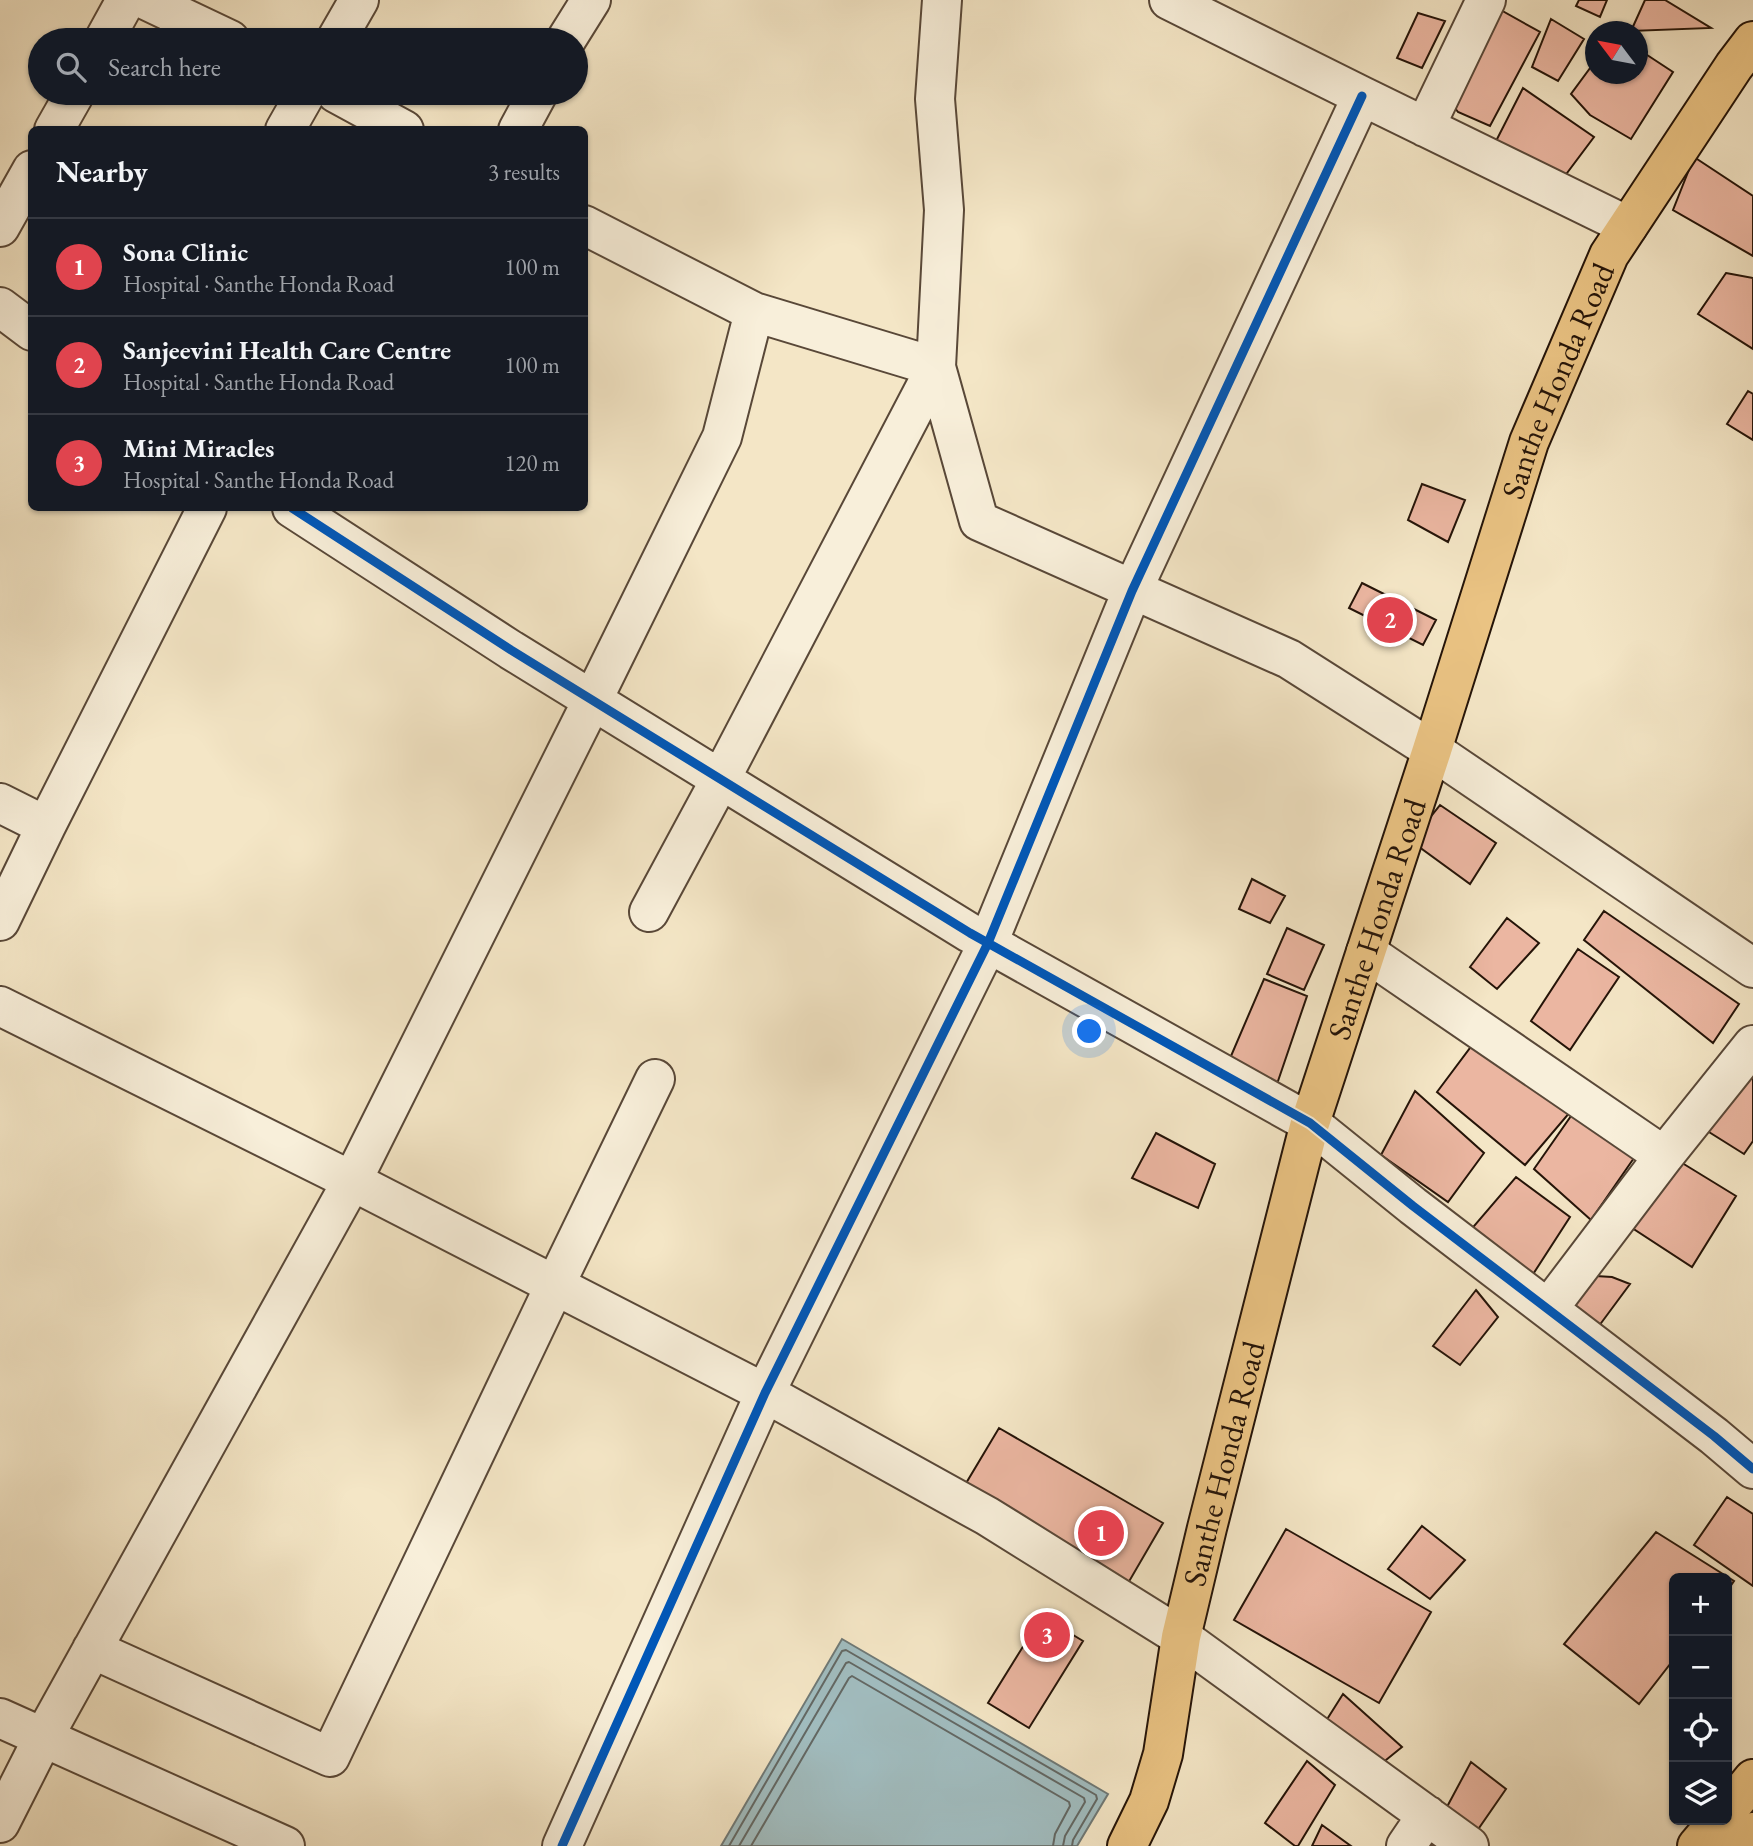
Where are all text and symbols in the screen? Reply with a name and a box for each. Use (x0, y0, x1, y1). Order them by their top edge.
north arrow (1585, 21, 1648, 84)
search box (28, 28, 588, 105)
icon: search (52, 48, 90, 86)
text: Search here (108, 50, 221, 84)
text: Nearby (56, 152, 148, 191)
text: 3 results (488, 157, 560, 187)
text: Sona Clinic (123, 235, 248, 269)
text: 1 (73, 252, 85, 282)
text: 100 m (504, 252, 560, 282)
street label: Santhe Honda Road (1491, 256, 1624, 504)
text: Hospital · Santhe Honda Road (123, 269, 394, 299)
text: Sanjeevini Health Care Centre (123, 333, 451, 367)
text: 2 (73, 350, 85, 380)
text: 100 m (504, 350, 560, 380)
text: Hospital · Santhe Honda Road (123, 367, 394, 397)
text: Mini Miracles (123, 431, 274, 465)
text: 3 (73, 448, 85, 478)
text: 120 m (504, 448, 560, 478)
text: Hospital · Santhe Honda Road (123, 465, 394, 495)
pin: 2 (1367, 594, 1413, 646)
street label: Santhe Honda Road (1318, 792, 1436, 1045)
your location (1072, 1014, 1106, 1048)
street label: Santhe Honda Road (1173, 1336, 1275, 1590)
pin: 1 (1078, 1507, 1124, 1559)
map controls (1669, 1573, 1732, 1825)
button: + (1669, 1573, 1732, 1636)
pin: 3 (1024, 1609, 1070, 1661)
button: − (1669, 1636, 1732, 1699)
button: locate (1669, 1699, 1732, 1762)
button: layers (1669, 1762, 1732, 1825)

